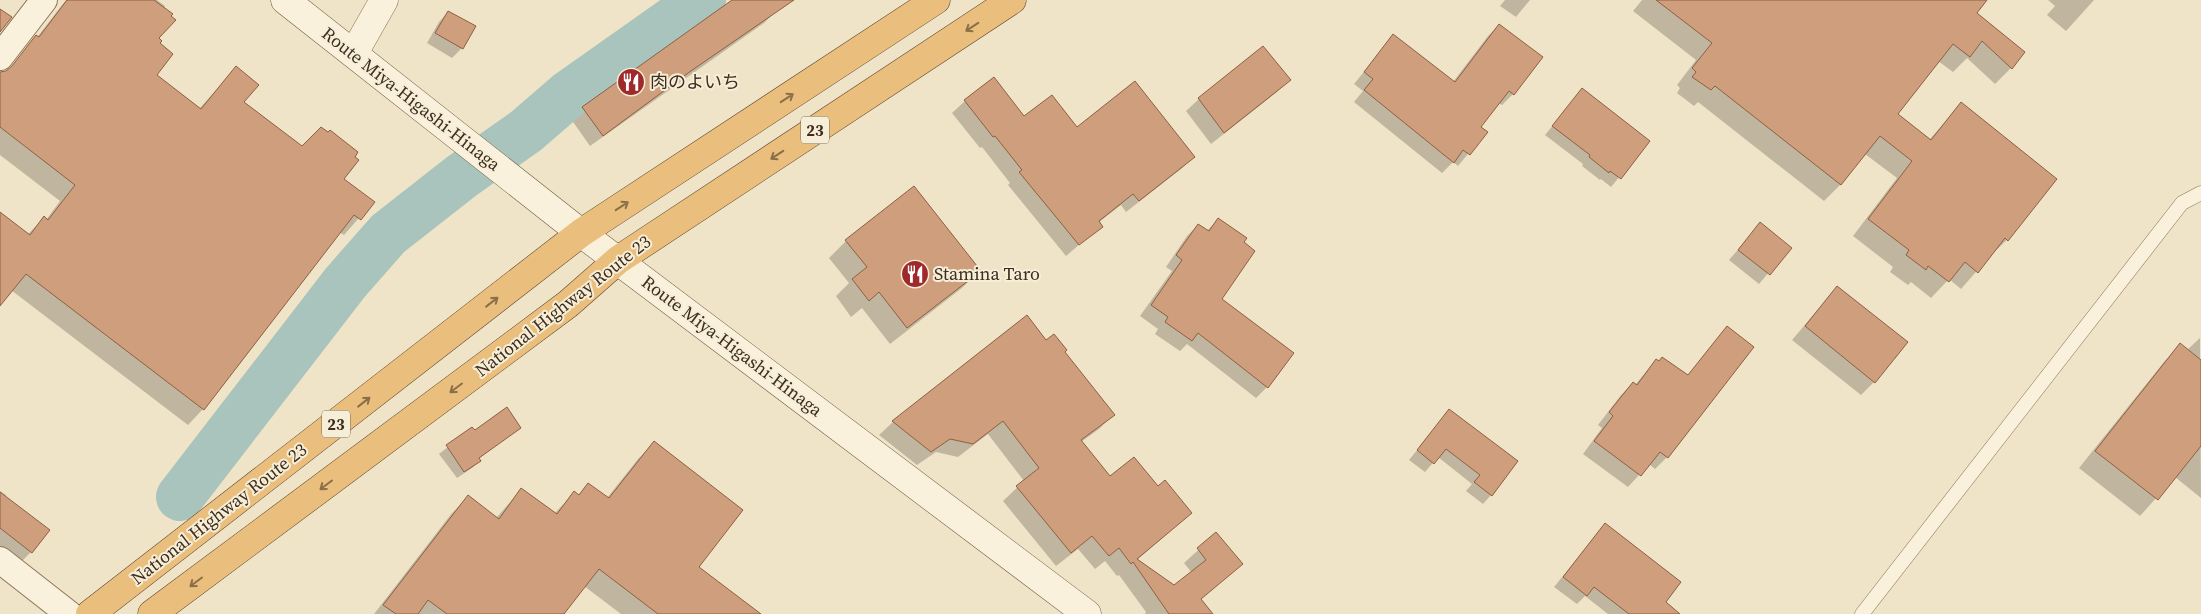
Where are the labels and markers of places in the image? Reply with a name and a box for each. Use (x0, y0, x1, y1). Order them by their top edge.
restaurant icon: 肉のよいち (616, 67, 646, 97)
place label: 肉のよいち (650, 69, 740, 94)
restaurant icon: Stamina Taro (900, 259, 930, 289)
place label: Stamina Taro (934, 261, 1040, 286)

